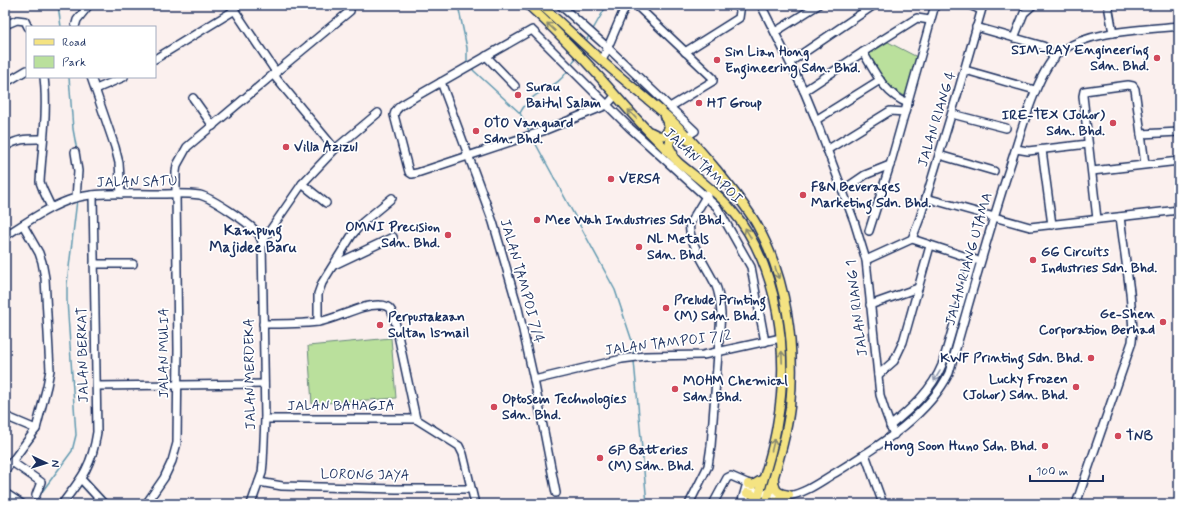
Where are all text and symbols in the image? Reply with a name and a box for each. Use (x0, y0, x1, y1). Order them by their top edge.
one-way arrow (546, 22, 556, 32)
legend (26, 26, 156, 78)
text: Road (62, 35, 86, 51)
place label: SIM-RAY Engineering Sdn. Bhd. (1011, 41, 1149, 75)
place label: Sin Lian Hong Engineering Sdn. Bhd. (725, 43, 860, 80)
marker: SIM-RAY Engineering Sdn. Bhd. (1152, 53, 1162, 63)
text: Park (62, 55, 86, 71)
marker: Sin Lian Hong Engineering Sdn. Bhd. (712, 55, 722, 65)
street label: JALAN RIANG 4 (914, 69, 960, 169)
place label: Surau Baitul Salam (526, 78, 601, 112)
marker: Surau Baitul Salam (513, 90, 523, 100)
place label: HT Group (707, 94, 763, 112)
marker: HT Group (694, 98, 704, 108)
place label: IRE-TEX (Johor) Sdn. Bhd. (1002, 106, 1105, 140)
one-way arrow (628, 109, 637, 119)
place label: OTO Vanguard Sdn. Bhd. (484, 114, 573, 148)
marker: IRE-TEX (Johor) Sdn. Bhd. (1108, 118, 1118, 128)
street label: JALAN TAMPOI (660, 124, 746, 208)
marker: OTO Vanguard Sdn. Bhd. (471, 126, 481, 136)
place label: Villa Azizul (294, 138, 358, 156)
marker: Villa Azizul (281, 142, 291, 152)
place label: VERSA (619, 170, 661, 188)
street label: JALAN SATU (96, 172, 178, 192)
marker: VERSA (606, 174, 616, 184)
place label: F&N Beverages Marketing Sdn. Bhd. (811, 178, 931, 215)
marker: F&N Beverages Marketing Sdn. Bhd. (798, 190, 808, 200)
street label: JALAN RIANG UTAMA (941, 190, 997, 328)
place label: Mee Wah Industries Sdn. Bhd. (545, 211, 725, 229)
marker: Mee Wah Industries Sdn. Bhd. (532, 215, 542, 225)
street label: JALAN TAMPOI 7/4 (496, 217, 548, 345)
place label: OMNI Precision Sdn. Bhd. (345, 218, 440, 252)
district label: Kampung Majidee Baru (209, 221, 297, 258)
one-way arrow (743, 227, 751, 239)
marker: OMNI Precision Sdn. Bhd. (443, 230, 453, 240)
place label: NL Metals Sdn. Bhd. (647, 230, 709, 264)
marker: NL Metals Sdn. Bhd. (634, 242, 644, 252)
place label: GG Circuits Industries Sdn. Bhd. (1041, 243, 1157, 277)
marker: GG Circuits Industries Sdn. Bhd. (1028, 255, 1038, 265)
street label: JALAN RIANG 1 (842, 259, 872, 357)
one-way arrow (773, 266, 781, 278)
place label: Prelude Printing (M) Sdn. Bhd. (674, 291, 767, 325)
marker: Prelude Printing (M) Sdn. Bhd. (661, 303, 671, 313)
place label: Ge-Shen Corporation Berhad (1039, 305, 1156, 339)
street label: JALAN BERKAT (73, 307, 93, 403)
street label: JALAN MULIA (155, 308, 173, 398)
place label: Perpustakaan Sultan Ismail (388, 308, 469, 342)
marker: Ge-Shen Corporation Berhad (1158, 317, 1168, 327)
street label: JALAN MERDEKA (240, 318, 260, 430)
marker: Perpustakaan Sultan Ismail (375, 320, 385, 330)
street label: JALAN TAMPOI 7/2 (604, 326, 732, 360)
place label: KWF Printing Sdn. Bhd. (940, 349, 1083, 370)
one-way arrow (778, 351, 786, 364)
marker: KWF Printing Sdn. Bhd. (1086, 353, 1096, 363)
one-way arrow (932, 370, 940, 382)
place label: Lucky Frozen (Johor) Sdn. Bhd. (963, 370, 1068, 404)
place label: MOHM Chemical Sdn. Bhd. (683, 372, 788, 406)
marker: Lucky Frozen (Johor) Sdn. Bhd. (1071, 382, 1081, 392)
marker: MOHM Chemical Sdn. Bhd. (670, 384, 680, 394)
place label: Optosem Technologies Sdn. Bhd. (502, 390, 627, 424)
street label: JALAN BAHAGIA (287, 397, 395, 415)
marker: Optosem Technologies Sdn. Bhd. (489, 402, 499, 412)
place label: TNB (1126, 427, 1154, 445)
marker: TNB (1113, 431, 1123, 441)
place label: Hong Soon Huno Sdn. Bhd. (884, 437, 1037, 457)
one-way arrow (770, 439, 777, 452)
place label: GP Batteries (M) Sdn. Bhd. (608, 441, 694, 475)
marker: Hong Soon Huno Sdn. Bhd. (1040, 441, 1050, 451)
north arrow (26, 443, 66, 483)
marker: GP Batteries (M) Sdn. Bhd. (595, 453, 605, 463)
scale bar (1030, 457, 1103, 483)
text: N (48, 459, 62, 468)
text: 100 m (1036, 464, 1068, 480)
street label: LORONG JAYA (320, 465, 410, 485)

